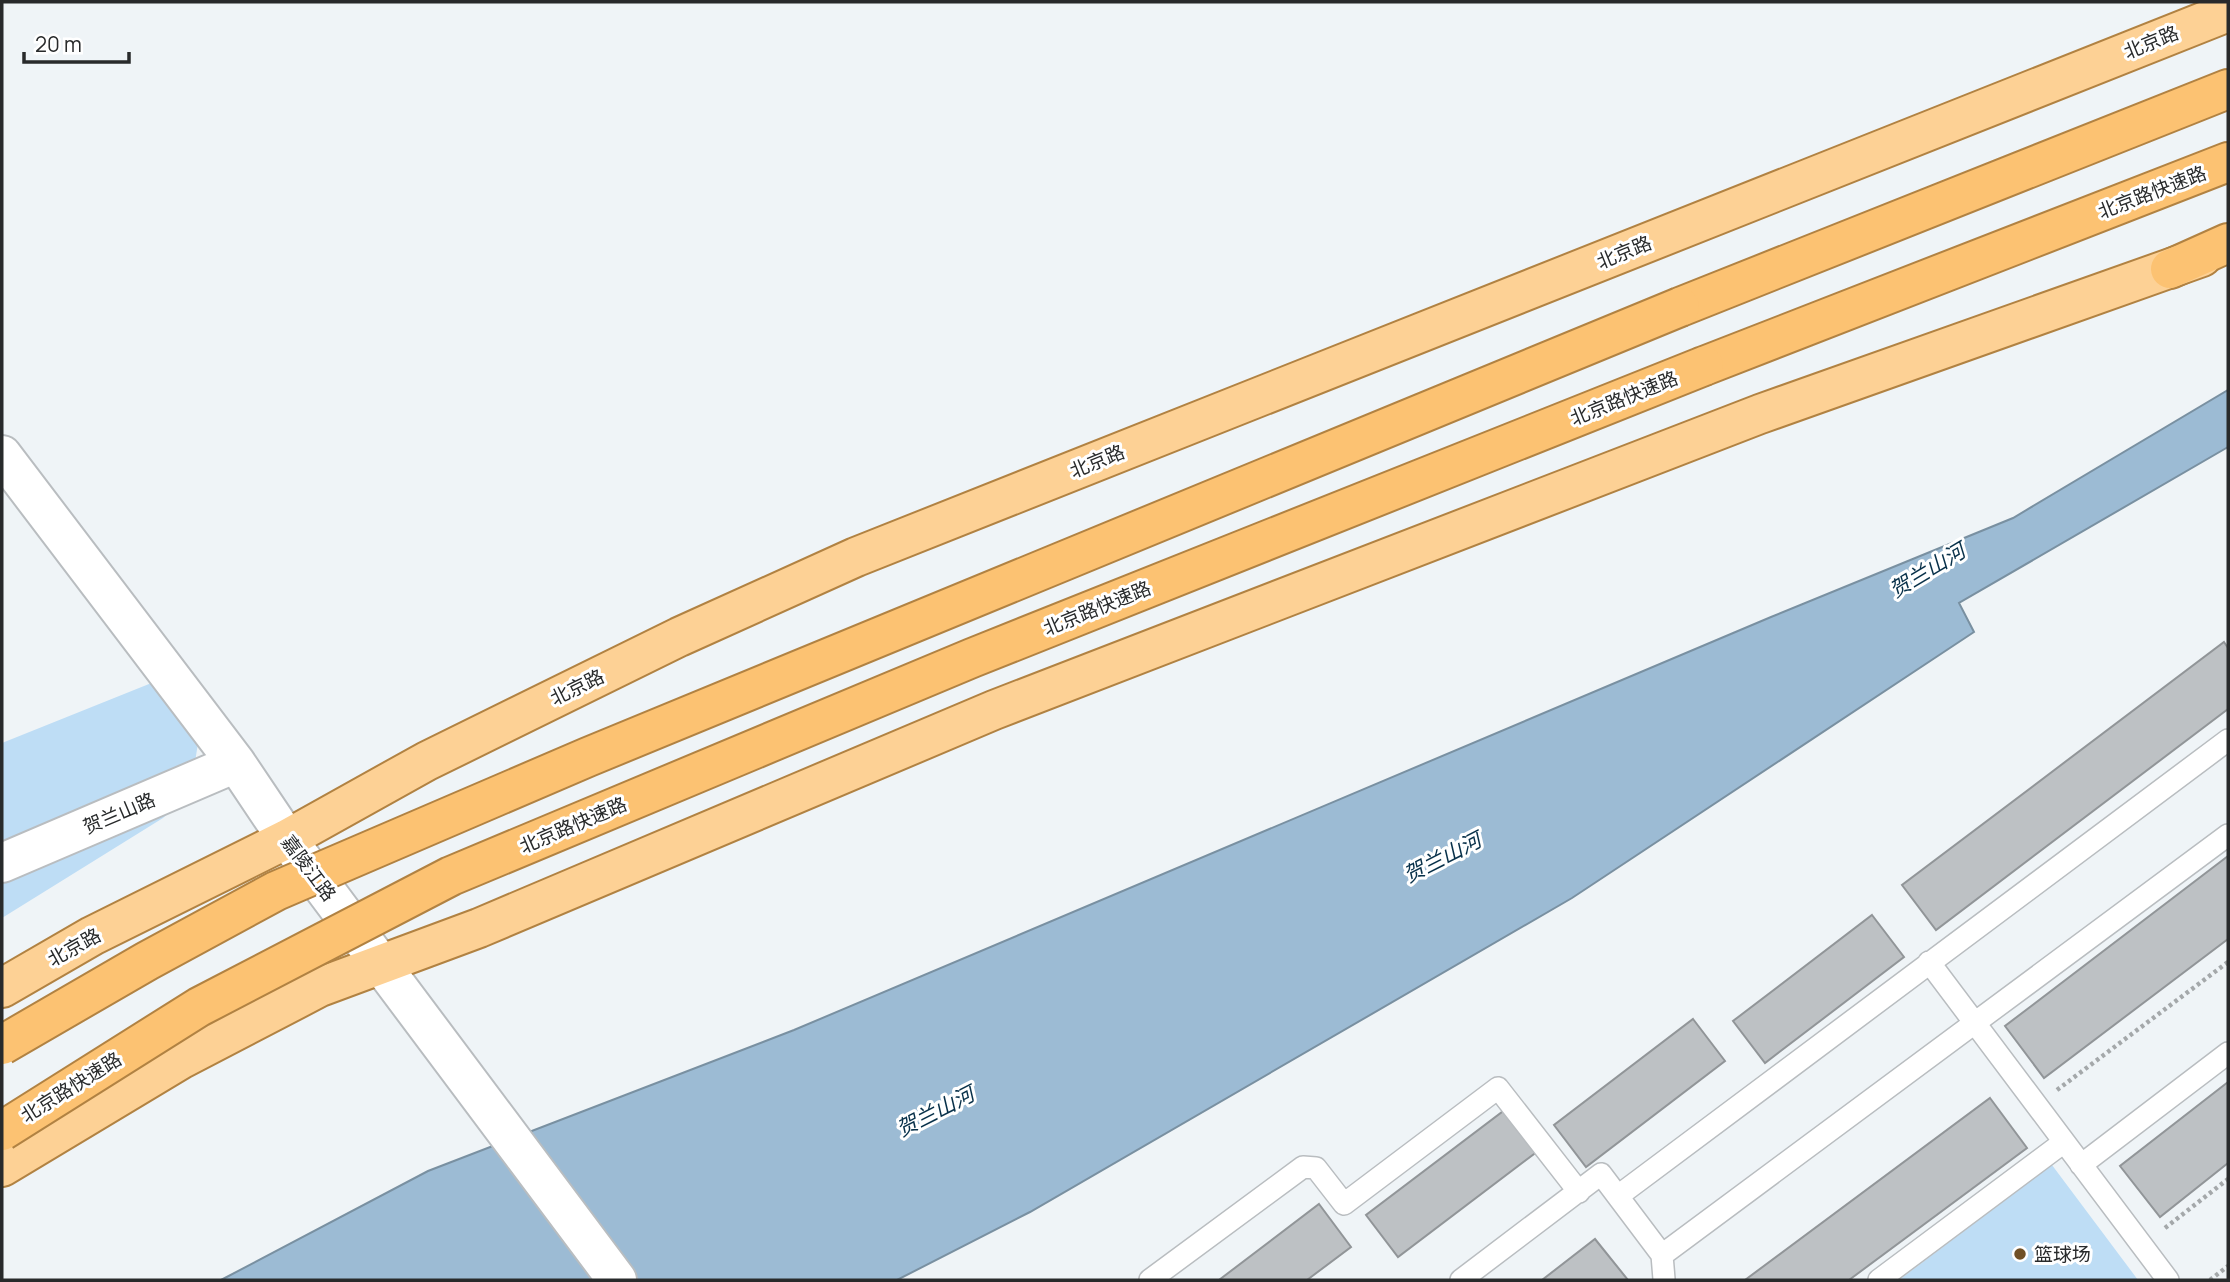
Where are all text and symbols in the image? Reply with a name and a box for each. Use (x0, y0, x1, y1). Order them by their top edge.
street label: 北京路 (2120, 19, 2182, 65)
scale bar (24, 21, 130, 65)
text: 20 m (35, 30, 82, 58)
street label: 北京路快速路 (2094, 159, 2210, 225)
street label: 北京路 (1593, 229, 1655, 275)
street label: 北京路快速路 (1566, 365, 1682, 431)
street label: 北京路 (1066, 438, 1128, 484)
water label: 贺兰山河 (1884, 534, 1974, 604)
street label: 北京路快速路 (1039, 575, 1155, 641)
street label: 北京路 (546, 663, 608, 711)
street label: 贺兰山路 (79, 786, 159, 840)
street label: 北京路快速路 (515, 791, 631, 859)
water label: 贺兰山河 (1398, 824, 1489, 889)
street label: 嘉陵江路 (276, 830, 342, 906)
street label: 北京路 (43, 922, 105, 972)
street label: 北京路快速路 (16, 1046, 126, 1128)
water label: 贺兰山河 (891, 1078, 982, 1143)
place label: 篮球场 (2034, 1241, 2091, 1267)
marker: 篮球场 (2012, 1246, 2028, 1262)

